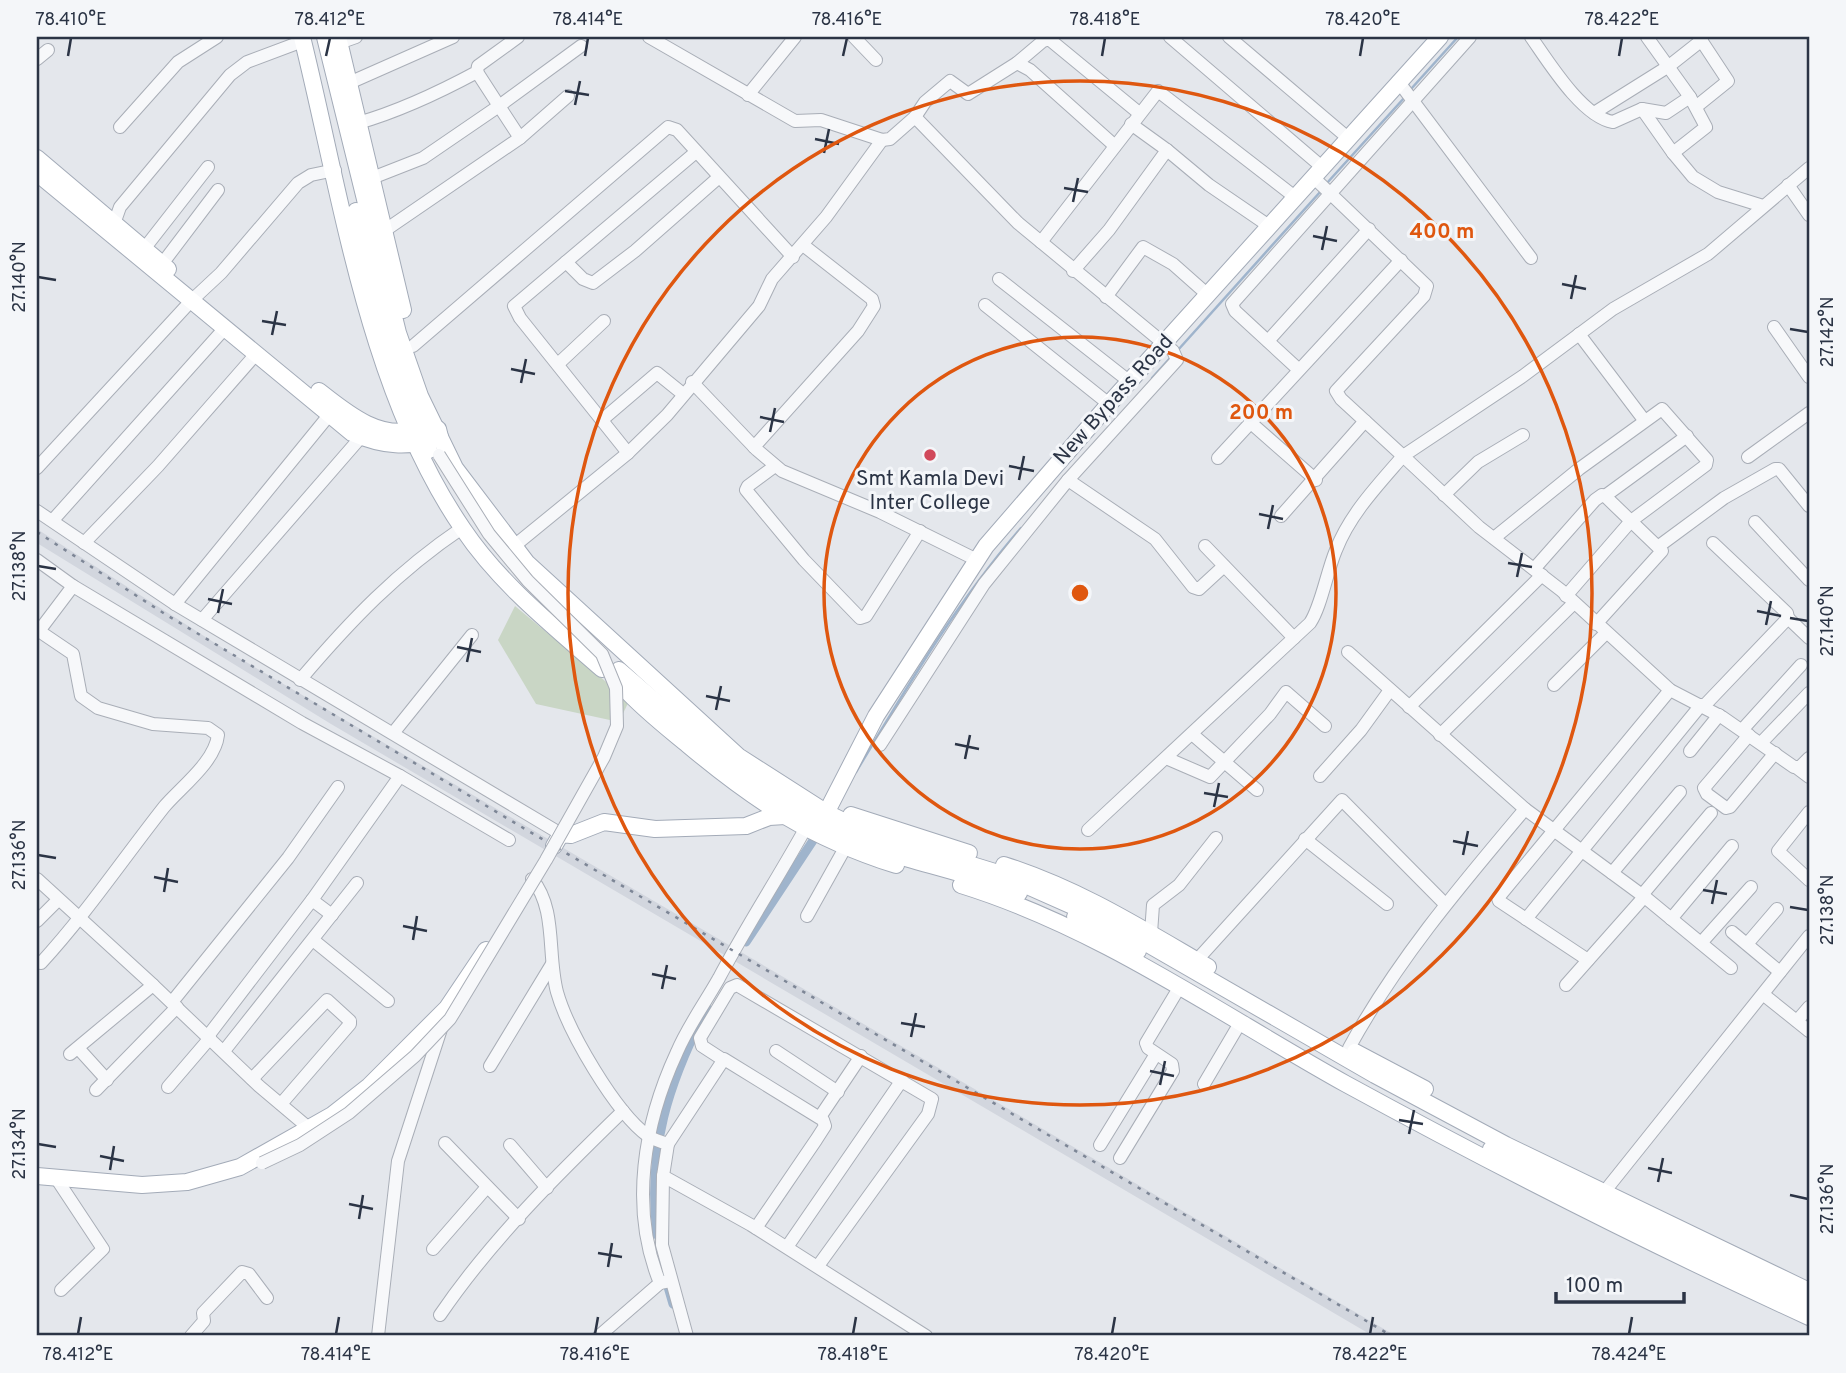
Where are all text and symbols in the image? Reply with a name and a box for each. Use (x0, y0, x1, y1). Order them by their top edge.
text: 78.410°E (35, 9, 107, 32)
text: 78.412°E (295, 9, 365, 32)
text: 78.414°E (553, 9, 623, 32)
text: 78.416°E (812, 9, 882, 32)
text: 78.418°E (1070, 9, 1140, 32)
text: 78.420°E (1325, 9, 1401, 32)
text: 78.422°E (1584, 9, 1660, 32)
text: 400 m (1410, 219, 1474, 246)
text: 27.140°N (9, 241, 32, 313)
text: 27.142°N (1817, 296, 1840, 368)
street label: New Bypass Road (1048, 329, 1180, 471)
text: 200 m (1229, 400, 1293, 427)
marker: Smt Kamla Devi Inter College (922, 447, 938, 463)
place label: Smt Kamla Devi Inter College (856, 466, 1004, 517)
text: 27.138°N (9, 530, 32, 602)
centre of rings (1068, 581, 1092, 605)
text: 27.140°N (1817, 585, 1840, 657)
text: 27.136°N (9, 820, 32, 890)
text: 27.138°N (1817, 874, 1840, 946)
text: 27.134°N (9, 1108, 32, 1180)
text: 27.136°N (1817, 1164, 1840, 1234)
scale bar (1556, 1261, 1683, 1305)
text: 100 m (1566, 1273, 1623, 1300)
text: 78.412°E (43, 1344, 113, 1367)
text: 78.414°E (301, 1344, 371, 1367)
text: 78.416°E (560, 1344, 630, 1367)
text: 78.418°E (818, 1344, 888, 1367)
text: 78.420°E (1074, 1344, 1150, 1367)
text: 78.422°E (1332, 1344, 1408, 1367)
text: 78.424°E (1591, 1344, 1667, 1367)

